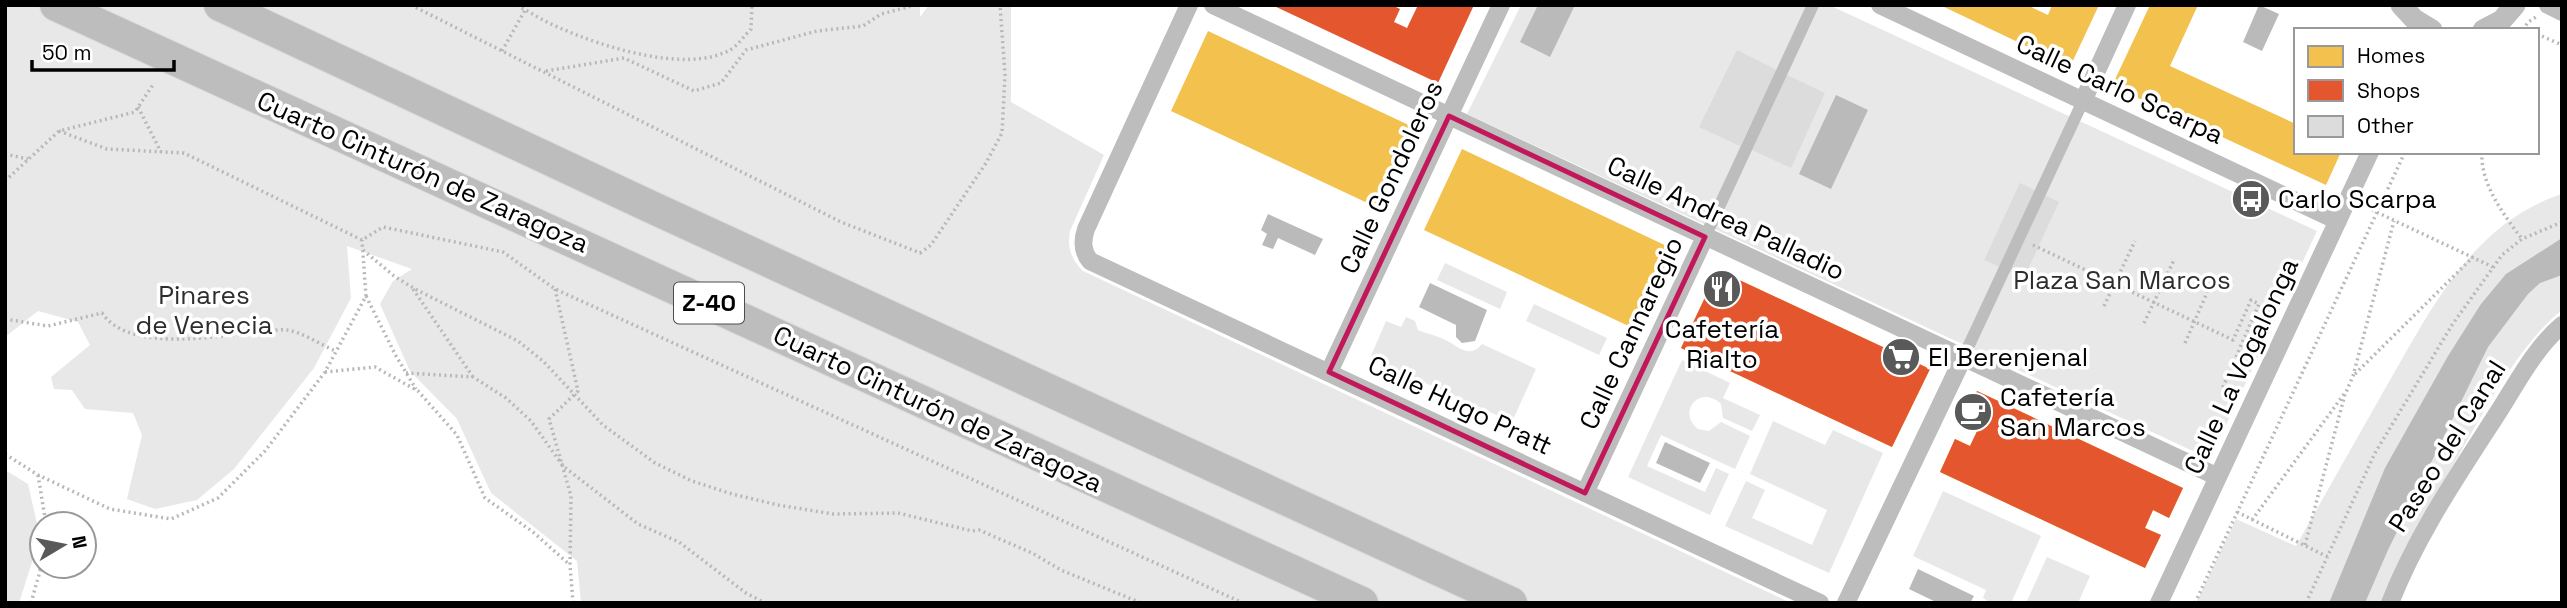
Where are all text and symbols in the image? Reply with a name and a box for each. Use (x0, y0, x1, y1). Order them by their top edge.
street label: Calle Carlo Scarpa (2011, 26, 2229, 152)
scale bar (32, 28, 173, 72)
legend (2294, 28, 2539, 154)
text: 50 m (42, 39, 92, 66)
text: Homes (2357, 42, 2425, 69)
street label: Calle Gondoleros (1331, 75, 1451, 279)
text: Shops (2357, 77, 2420, 104)
street label: Cuarto Cinturón de Zaragoza (252, 83, 594, 261)
text: Other (2357, 112, 2414, 139)
street label: Calle Andrea Palladio (1602, 148, 1850, 288)
bus stop icon: Carlo Scarpa (2230, 178, 2272, 220)
place label: Carlo Scarpa (2278, 182, 2437, 216)
street label: Calle Cannaregio (1571, 231, 1691, 435)
street label: Calle La Vogalonga (2176, 252, 2306, 480)
park label: Plaza San Marcos (2013, 263, 2231, 297)
restaurant icon: Cafetería Rialto (1701, 268, 1743, 310)
park label: Pinares de Venecia (135, 278, 273, 342)
road number: Z-40 (674, 282, 744, 324)
place label: Cafetería Rialto (1665, 312, 1779, 376)
street label: Cuarto Cinturón de Zaragoza (768, 318, 1108, 500)
supermarket icon: El Berenjenal (1880, 336, 1922, 378)
place label: El Berenjenal (1928, 340, 2088, 374)
street label: Calle Hugo Pratt (1363, 348, 1557, 462)
street label: Paseo del Canal (2381, 354, 2513, 538)
place label: Cafetería San Marcos (2000, 380, 2146, 444)
cafe icon: Cafetería San Marcos (1952, 391, 1994, 433)
north arrow (28, 510, 98, 580)
text: N (66, 534, 93, 551)

